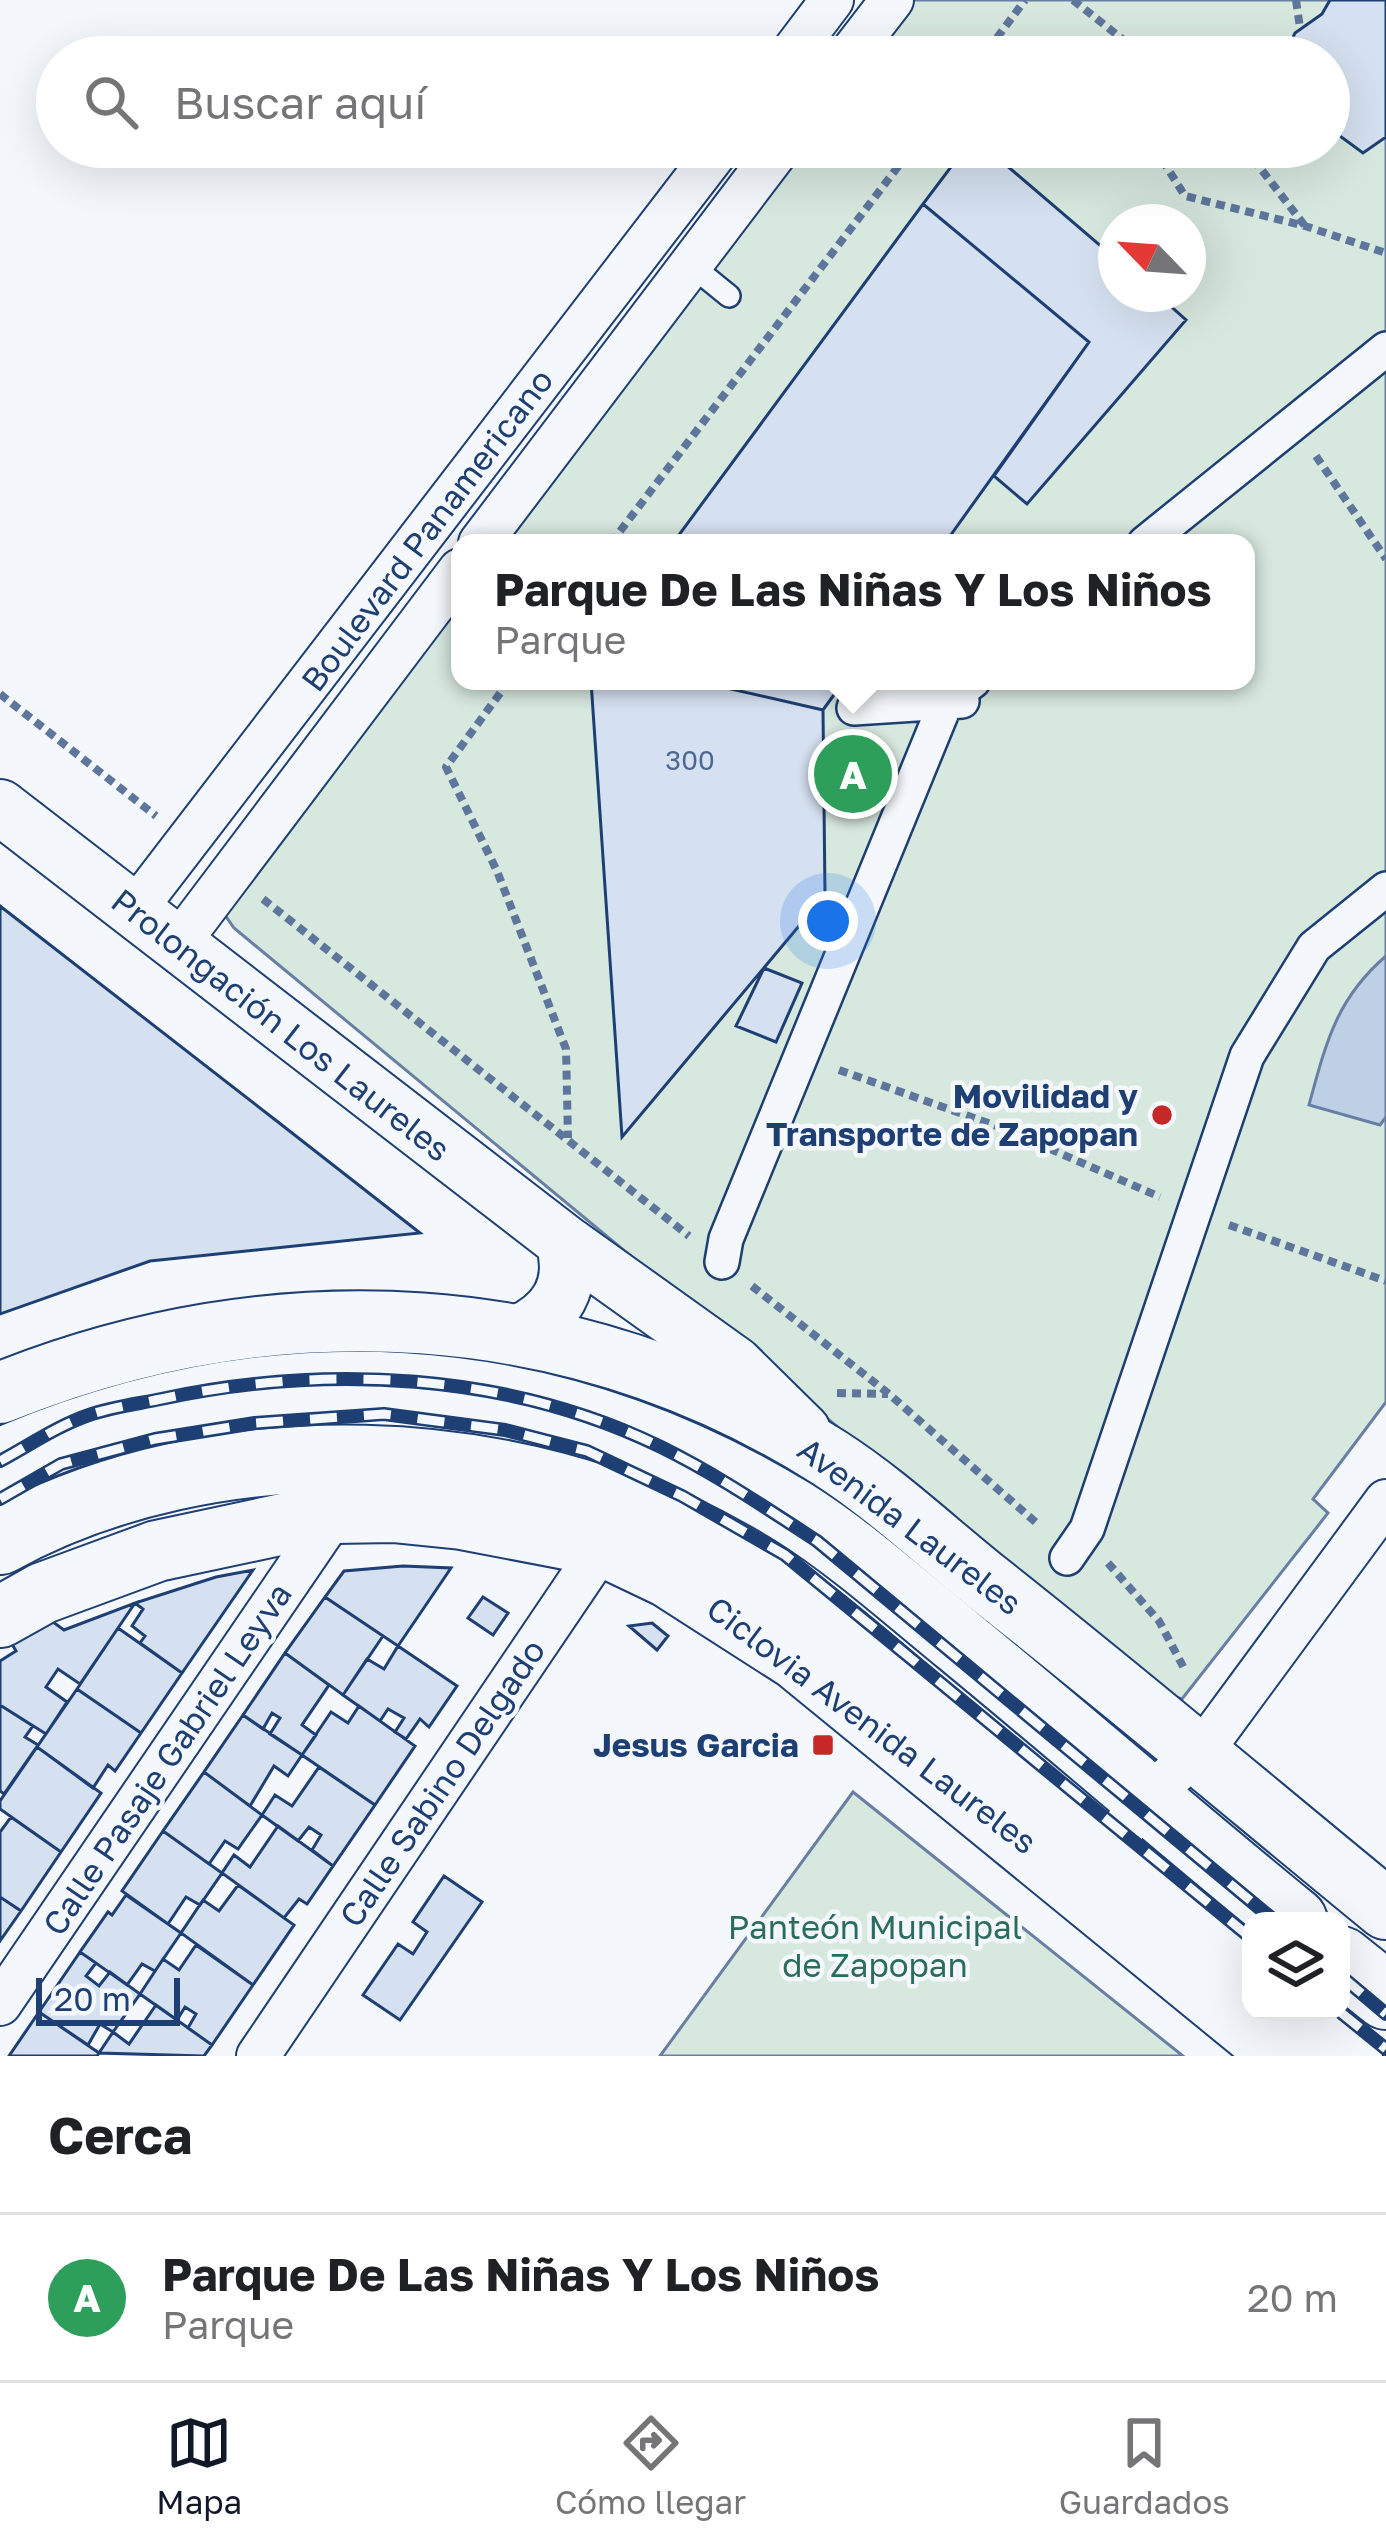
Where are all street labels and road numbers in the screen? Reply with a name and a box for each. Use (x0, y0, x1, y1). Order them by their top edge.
street label: Boulevard Panamericano (293, 361, 561, 699)
street label: Prolongación Los Laureles (104, 880, 458, 1169)
street label: Avenida Laureles (791, 1429, 1030, 1622)
street label: Calle Pasaje Gabriel Leyva (34, 1575, 299, 1942)
street label: Ciclovia Avenida Laureles (700, 1588, 1045, 1861)
street label: Calle Sabino Delgado (331, 1632, 552, 1934)

